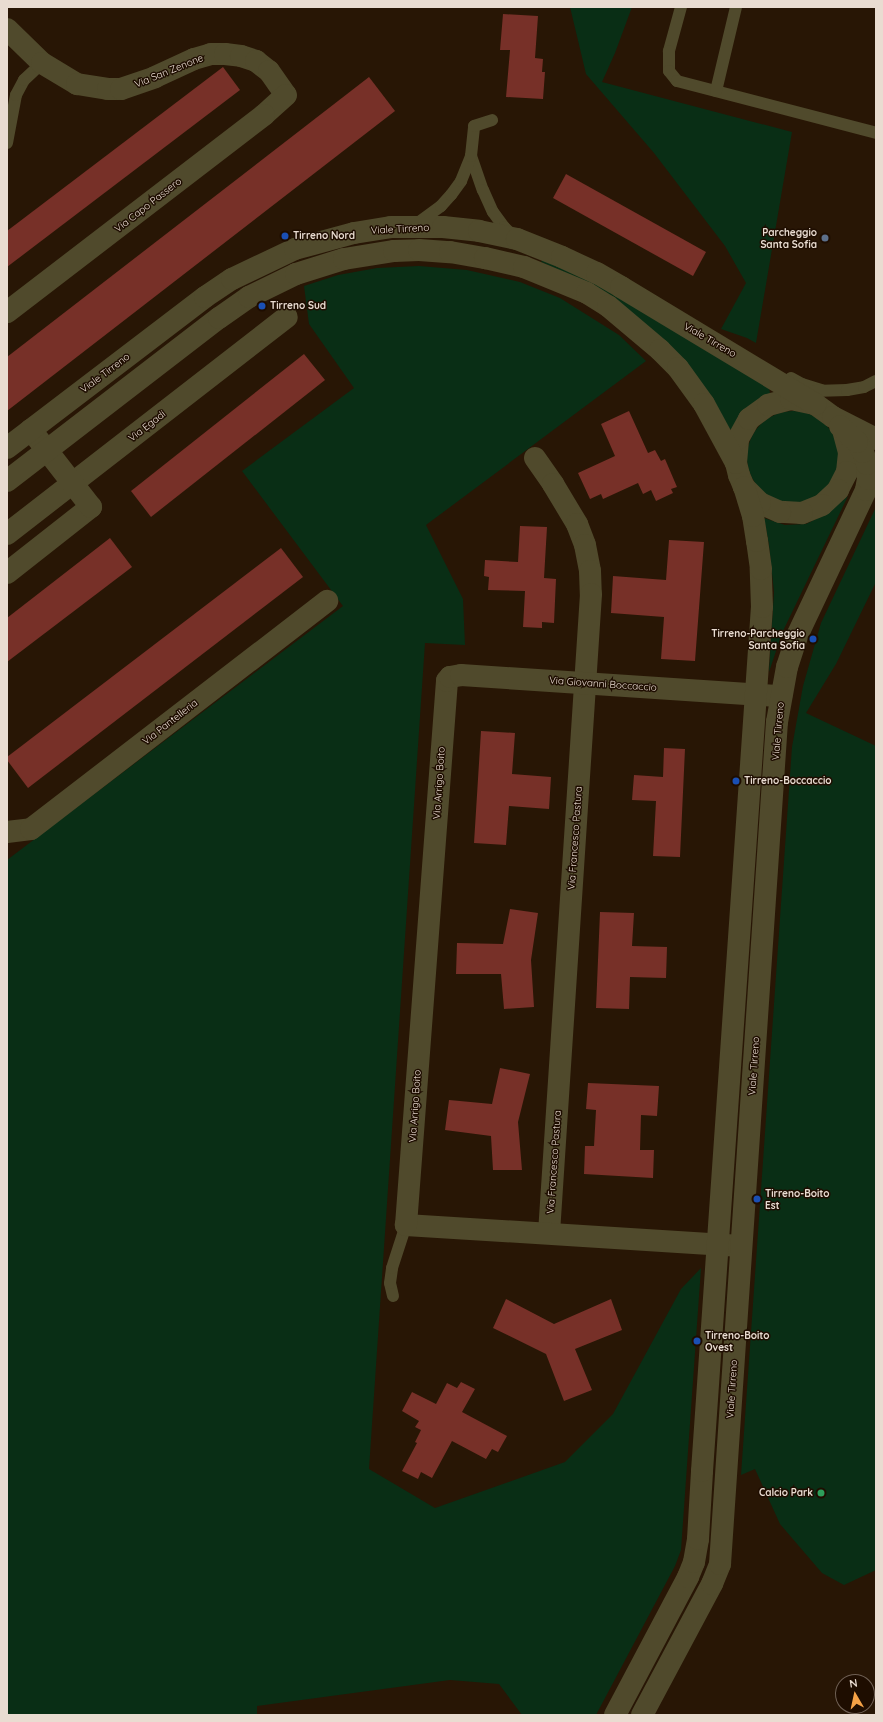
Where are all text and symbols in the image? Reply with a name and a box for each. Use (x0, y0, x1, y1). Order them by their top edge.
street label: Via San Zenone (133, 52, 205, 90)
street label: Via Capo Passero (112, 175, 184, 235)
street label: Viale Tirreno (370, 221, 430, 237)
place label: Parcheggio Santa Sofia (760, 226, 817, 250)
place label: Tirreno Nord (293, 230, 355, 242)
marker: Tirreno Nord (280, 231, 290, 241)
marker: Parcheggio Santa Sofia (820, 233, 830, 243)
place label: Tirreno Sud (270, 300, 326, 312)
marker: Tirreno Sud (257, 301, 267, 311)
street label: Viale Tirreno (682, 320, 738, 360)
street label: Viale Tirreno (78, 351, 132, 395)
street label: Via Egadi (126, 408, 168, 444)
place label: Tirreno-Parcheggio Santa Sofia (711, 627, 805, 650)
marker: Tirreno-Parcheggio Santa Sofia (808, 634, 818, 644)
street label: Via Giovanni Boccaccio (549, 674, 657, 694)
street label: Via Pantelleria (140, 697, 200, 747)
street label: Viale Tirreno (769, 701, 787, 761)
street label: Via Arrigo Boito (430, 746, 448, 820)
place label: Tirreno-Boccaccio (744, 775, 832, 787)
marker: Tirreno-Boccaccio (731, 776, 741, 786)
street label: Via Francesco Pastura (565, 786, 585, 890)
street label: Viale Tirreno (746, 1036, 762, 1096)
street label: Via Arrigo Boito (406, 1069, 424, 1143)
street label: Via Francesco Pastura (544, 1110, 564, 1214)
place label: Tirreno-Boito Est (765, 1187, 830, 1210)
marker: Tirreno-Boito Est (752, 1194, 762, 1204)
place label: Tirreno-Boito Ovest (705, 1329, 770, 1352)
marker: Tirreno-Boito Ovest (692, 1336, 702, 1346)
street label: Viale Tirreno (724, 1359, 740, 1419)
place label: Calcio Park (759, 1487, 813, 1499)
marker: Calcio Park (816, 1488, 826, 1498)
north arrow (835, 1674, 875, 1714)
text: N (848, 1676, 858, 1691)

